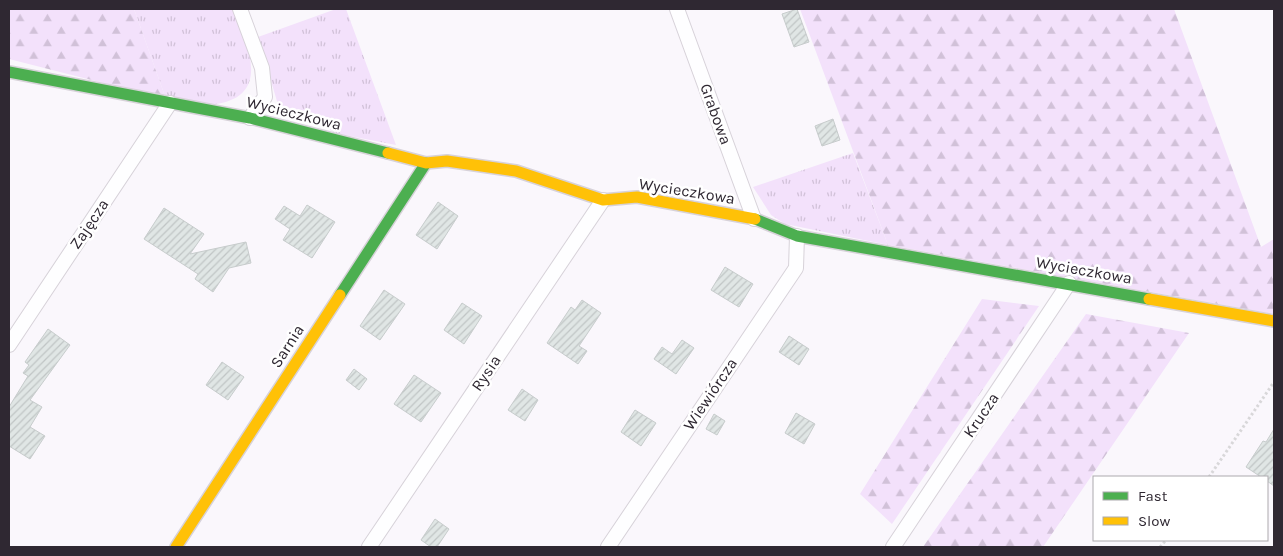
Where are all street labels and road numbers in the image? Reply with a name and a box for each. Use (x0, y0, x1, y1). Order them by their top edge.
street label: Grabowa (696, 81, 736, 147)
street label: Wycieczkowa (245, 92, 343, 134)
street label: Wycieczkowa (638, 174, 736, 208)
street label: Zajęcza (65, 195, 113, 253)
street label: Wycieczkowa (1035, 252, 1133, 288)
street label: Sarnia (266, 321, 308, 371)
street label: Rysia (467, 351, 505, 395)
street label: Wiewiórcza (679, 354, 741, 434)
street label: Krucza (959, 389, 1003, 441)

